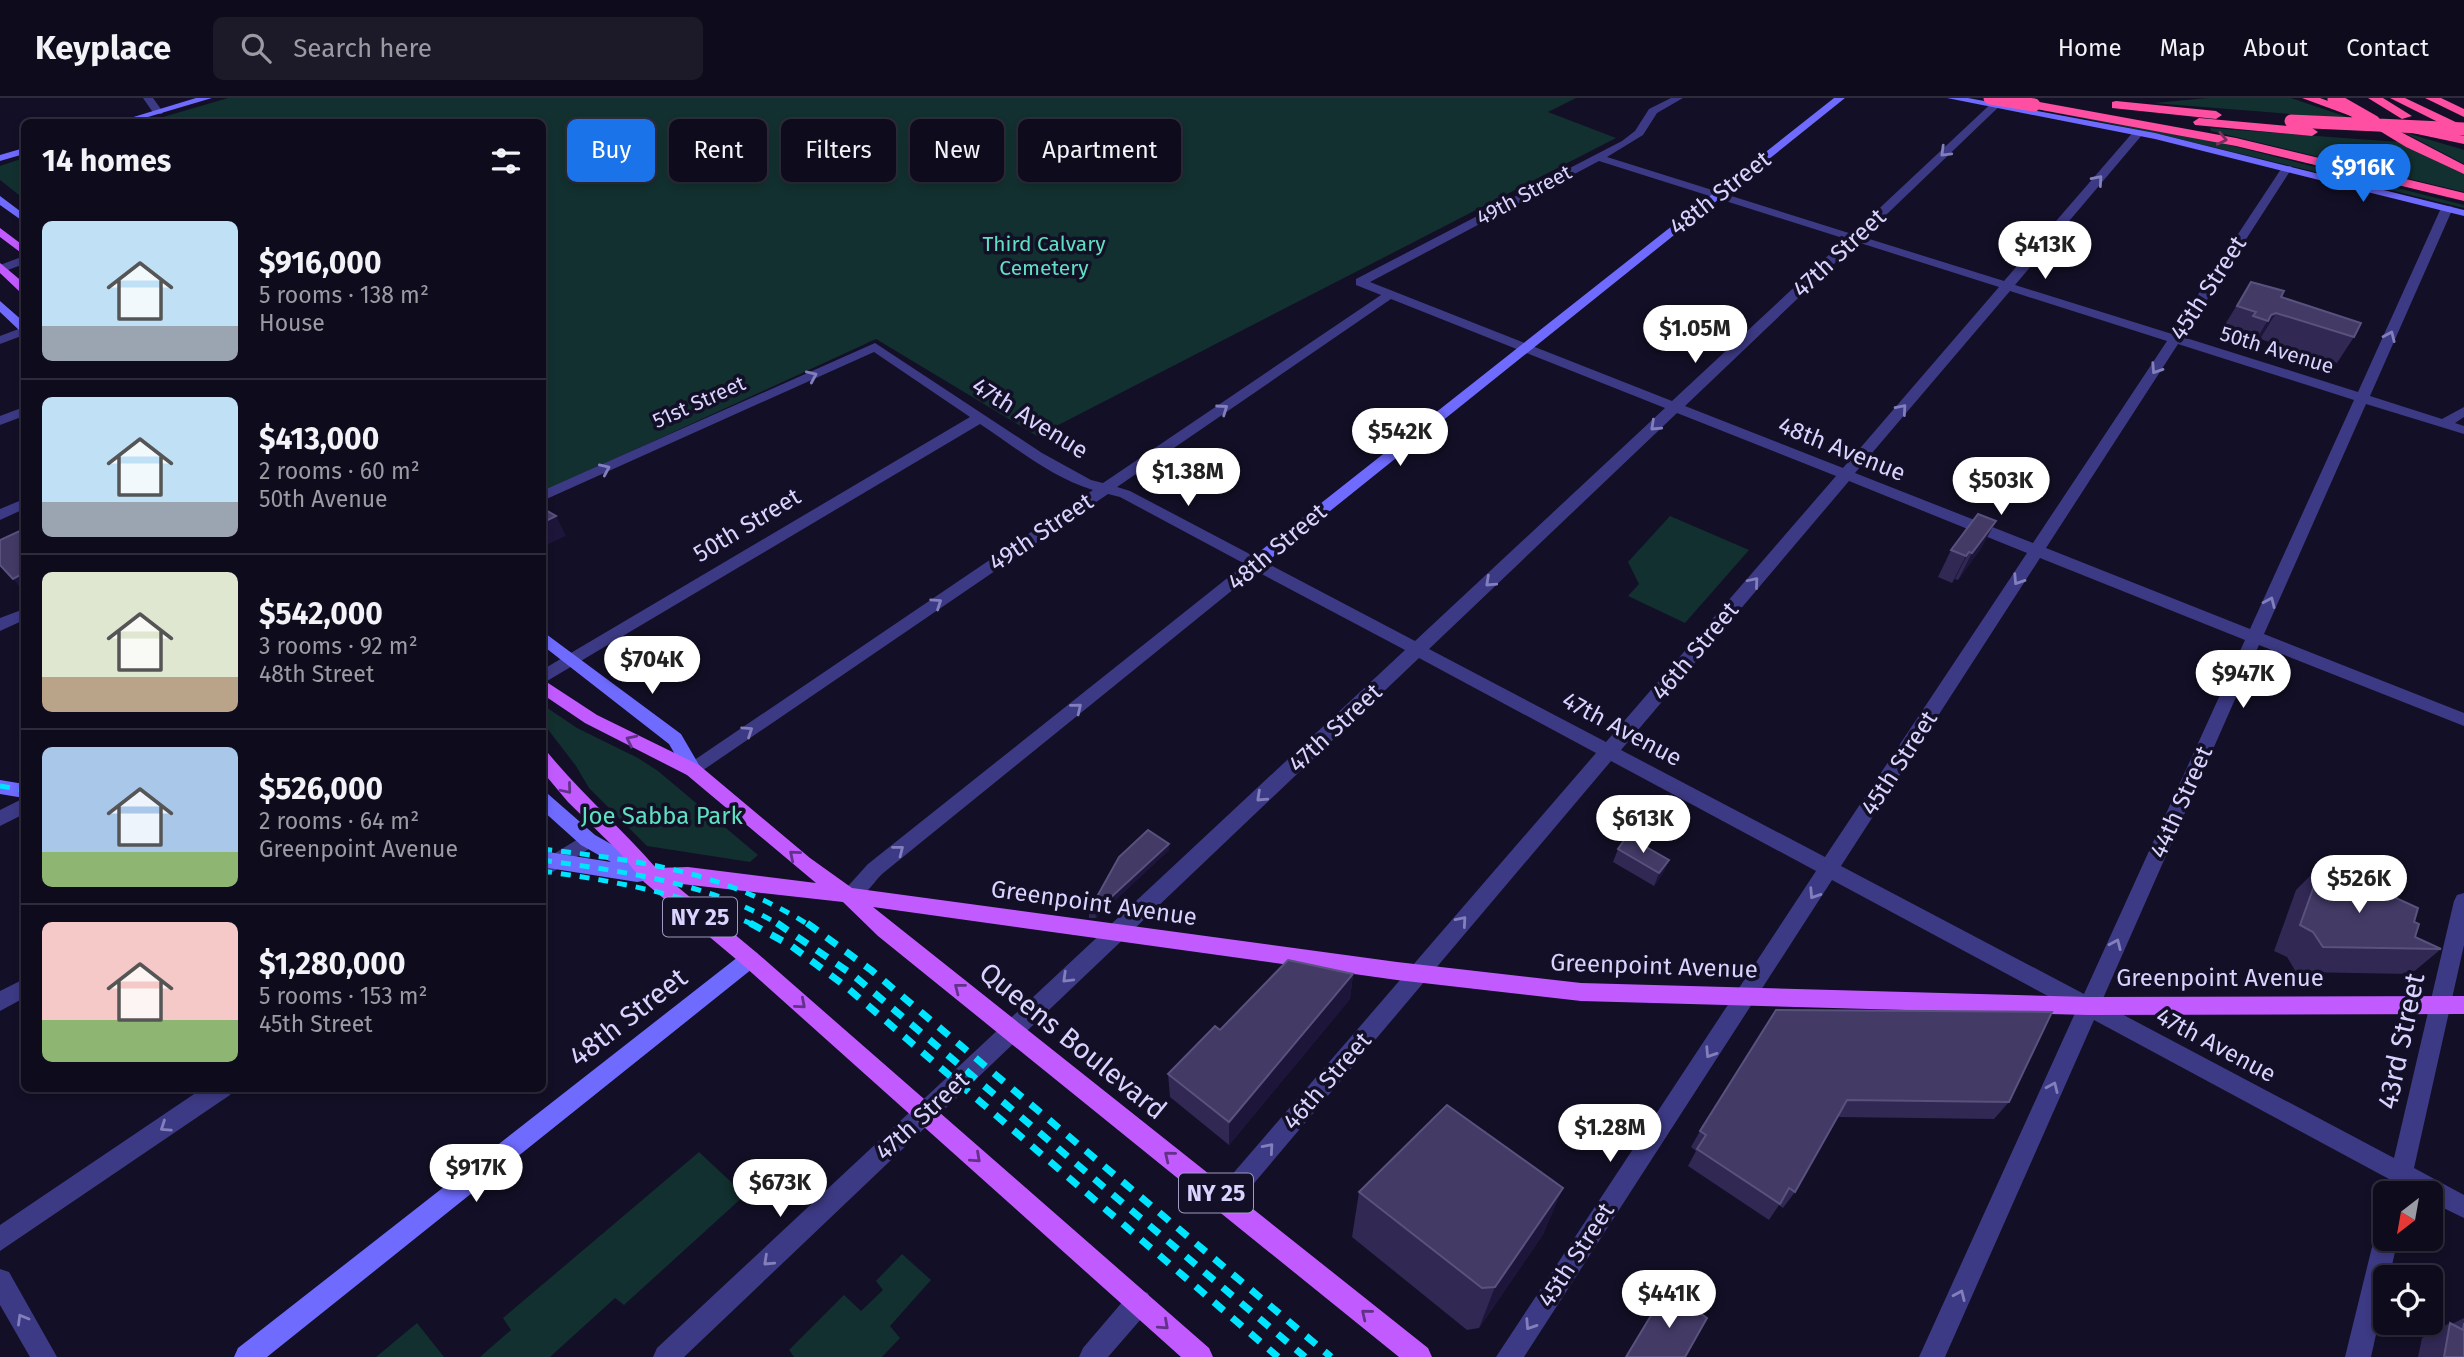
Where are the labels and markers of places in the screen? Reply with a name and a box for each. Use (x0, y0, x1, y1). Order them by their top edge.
pin: $916K (2314, 144, 2412, 204)
pin: $413K (1996, 222, 2094, 281)
pin: $1.05M (1638, 306, 1752, 365)
pin: $542K (1351, 408, 1449, 468)
pin: $1.38M (1131, 448, 1245, 508)
pin: $503K (1952, 458, 2050, 517)
pin: $704K (603, 636, 701, 696)
pin: $947K (2194, 650, 2292, 710)
pin: $613K (1594, 796, 1692, 855)
pin: $526K (2310, 856, 2408, 915)
pin: $1.28M (1553, 1104, 1667, 1164)
pin: $917K (427, 1144, 525, 1204)
pin: $673K (731, 1160, 829, 1219)
pin: $441K (1620, 1270, 1718, 1330)

